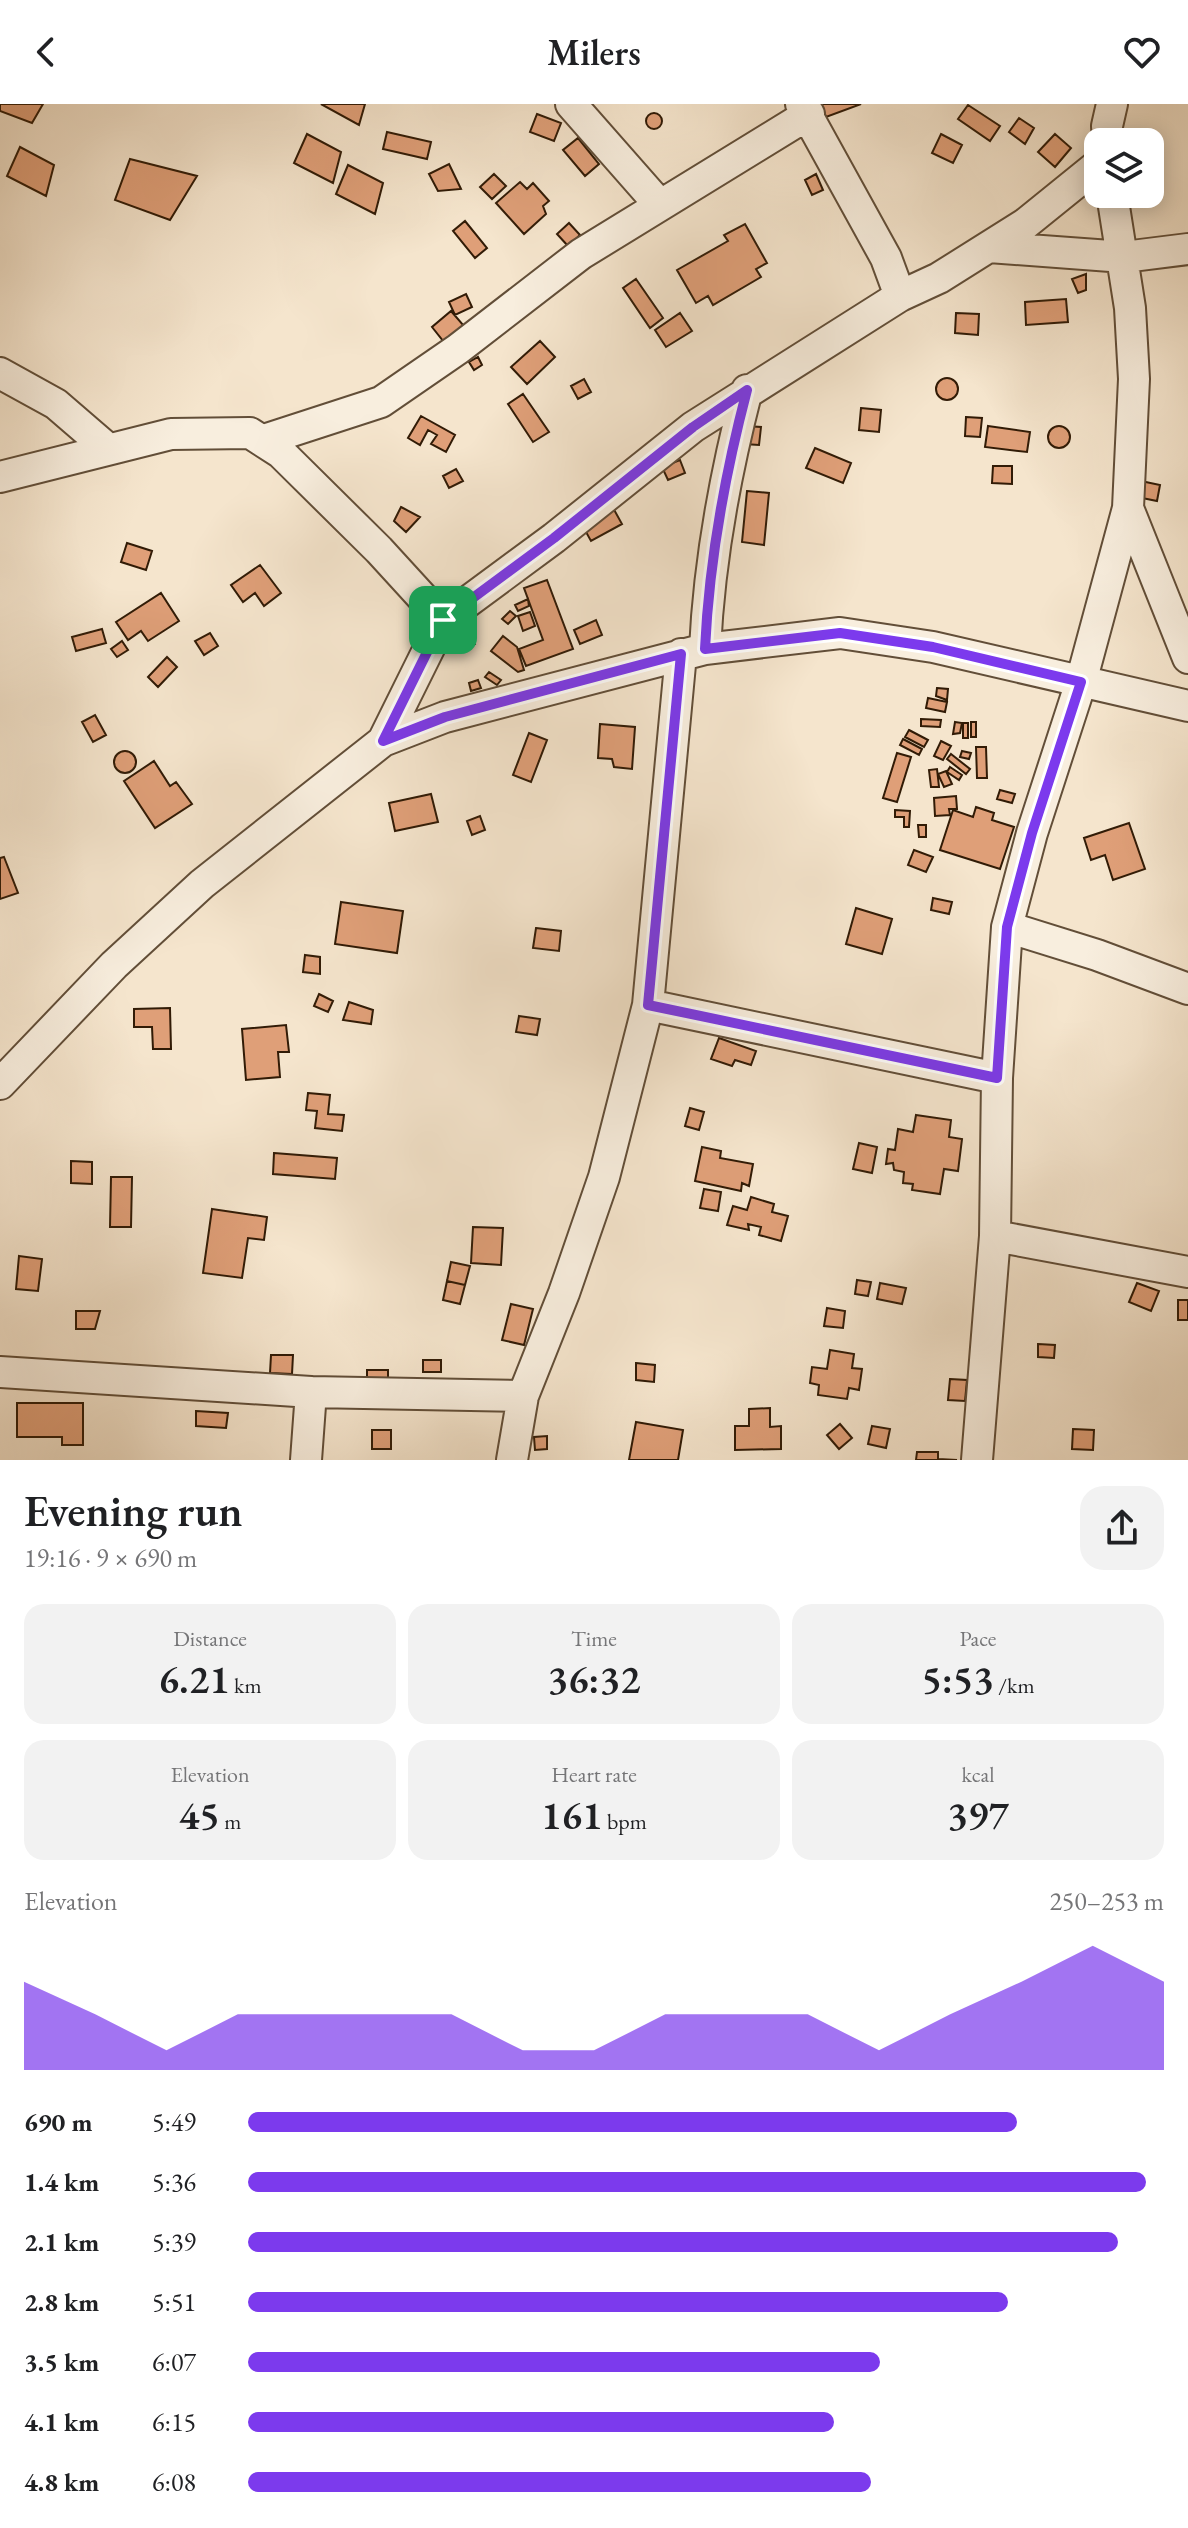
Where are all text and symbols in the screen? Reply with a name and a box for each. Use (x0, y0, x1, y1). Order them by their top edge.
text: Milers (547, 29, 641, 76)
icon: back (24, 30, 68, 74)
icon: heart (1120, 30, 1164, 74)
map controls (1084, 128, 1164, 208)
button: layers (1084, 128, 1164, 208)
pin (409, 586, 477, 654)
icon: arrive (421, 598, 465, 642)
text: Evening run (24, 1482, 243, 1539)
button: share (1080, 1486, 1164, 1570)
text: 19:16 · 9 × 690 m (24, 1541, 197, 1575)
text: Distance (173, 1624, 247, 1653)
text: Time (571, 1624, 617, 1653)
text: Pace (960, 1624, 996, 1653)
text: 6.21 (158, 1653, 230, 1705)
text: 36:32 (548, 1653, 640, 1705)
text: 5:53 (921, 1653, 994, 1705)
text: km (230, 1671, 262, 1700)
text: /km (994, 1671, 1035, 1700)
text: Elevation (170, 1760, 250, 1789)
text: Heart rate (551, 1760, 637, 1789)
text: kcal (961, 1760, 995, 1789)
text: 45 (179, 1789, 220, 1841)
text: 161 (541, 1789, 603, 1841)
text: 397 (947, 1789, 1009, 1841)
text: m (220, 1807, 241, 1836)
text: bpm (603, 1807, 647, 1836)
text: Elevation (24, 1884, 118, 1918)
text: 250–253 m (1049, 1884, 1164, 1918)
text: 690 m (24, 2105, 92, 2139)
text: 5:49 (152, 2105, 196, 2139)
text: 1.4 km (24, 2165, 99, 2199)
text: 5:36 (152, 2165, 196, 2199)
text: 2.1 km (24, 2225, 99, 2259)
text: 5:39 (152, 2225, 196, 2259)
text: 2.8 km (24, 2285, 99, 2319)
text: 5:51 (152, 2285, 196, 2319)
text: 3.5 km (24, 2345, 99, 2379)
text: 6:07 (152, 2345, 196, 2379)
text: 4.1 km (24, 2405, 99, 2439)
text: 6:15 (152, 2405, 196, 2439)
text: 4.8 km (24, 2465, 99, 2499)
text: 6:08 (152, 2465, 196, 2499)

